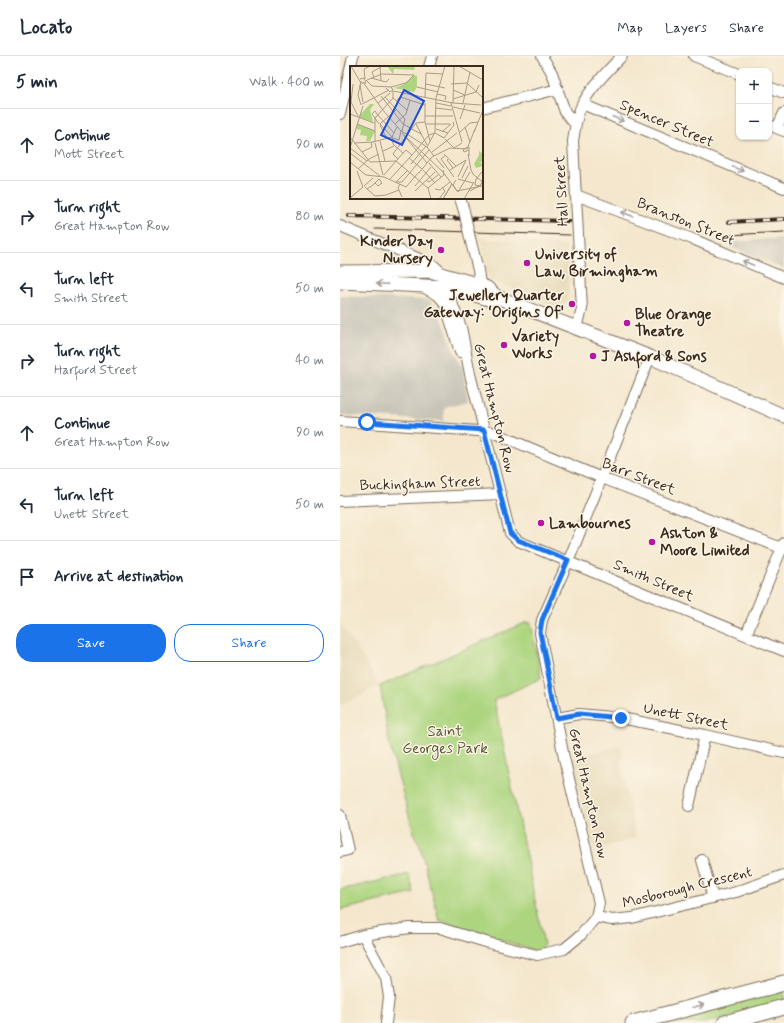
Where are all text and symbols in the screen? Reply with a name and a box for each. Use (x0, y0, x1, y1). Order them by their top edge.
text: Locato (20, 15, 72, 40)
text: Map (617, 19, 643, 37)
text: Layers (665, 19, 707, 37)
text: Share (729, 19, 764, 37)
inset map (350, 66, 483, 199)
map controls (736, 68, 772, 140)
button: + (736, 68, 772, 104)
text: 5 min (16, 71, 58, 93)
text: Walk · 400 m (249, 74, 324, 91)
street label: Spencer Street (616, 95, 717, 153)
button: − (736, 104, 772, 140)
one-way arrow (611, 115, 623, 123)
text: Continue (54, 126, 110, 146)
icon: ahead (16, 134, 38, 156)
text: 90 m (296, 136, 324, 153)
text: Mott Street (54, 146, 124, 163)
street label: Hall Street (550, 155, 574, 227)
one-way arrow (731, 166, 743, 173)
street label: Branston Street (634, 193, 738, 251)
text: Turn right (54, 198, 121, 218)
icon: right (16, 206, 38, 228)
text: 80 m (295, 208, 324, 225)
one-way arrow (622, 210, 634, 218)
text: Great Hampton Row (54, 218, 170, 235)
place label: Kinder Day Nursery (360, 232, 433, 269)
marker: Kinder Day Nursery (436, 245, 446, 255)
place label: University of Law, Birmingham (535, 245, 658, 283)
marker: University of Law, Birmingham (522, 258, 532, 268)
one-way arrow (742, 258, 754, 266)
text: Turn left (54, 270, 114, 290)
icon: left (16, 278, 38, 300)
text: 50 m (295, 280, 324, 297)
one-way arrow (376, 280, 389, 288)
place label: Jewellery Quarter Gateway: ‘Origins Of' (424, 286, 565, 325)
text: Smith Street (54, 290, 128, 307)
marker: Jewellery Quarter Gateway: ‘Origins Of' (567, 299, 577, 309)
place label: Blue Orange Theatre (635, 305, 712, 342)
marker: Blue Orange Theatre (622, 318, 632, 328)
place label: Variety Works (511, 327, 559, 364)
marker: Variety Works (499, 340, 509, 350)
street label: Great Hampton Row (468, 341, 520, 475)
text: Turn right (54, 342, 121, 362)
place label: J Ashford & Sons (601, 347, 707, 369)
icon: right (16, 350, 38, 372)
marker: J Ashford & Sons (588, 351, 598, 361)
text: 40 m (295, 352, 324, 369)
text: Harford Street (54, 362, 137, 379)
route start (358, 413, 376, 431)
text: Continue (54, 414, 110, 434)
icon: ahead (16, 422, 38, 444)
text: 90 m (296, 424, 324, 441)
text: Great Hampton Row (54, 434, 170, 451)
street label: Barr Street (599, 454, 679, 500)
street label: Buckingham Street (359, 472, 481, 497)
text: Turn left (54, 486, 114, 506)
icon: left (16, 494, 38, 516)
text: 50 m (295, 496, 324, 513)
text: Unett Street (54, 506, 129, 523)
place label: Lambournes (549, 514, 631, 534)
marker: Lambournes (536, 518, 546, 528)
place label: Ashton & Moore Limited (660, 524, 750, 561)
marker: Ashton & Moore Limited (647, 537, 657, 547)
street label: Smith Street (610, 555, 697, 607)
icon: arrive (16, 566, 38, 588)
text: Arrive at destination (54, 567, 183, 587)
button: Save (16, 624, 166, 662)
button: Share (174, 624, 324, 662)
street label: Unett Street (641, 698, 730, 736)
route end (612, 709, 630, 727)
park label: Saint Georges Park (402, 722, 488, 760)
street label: Great Hampton Row (563, 726, 613, 860)
street label: Mosborough Crescent (620, 862, 755, 914)
one-way arrow (691, 1002, 704, 1009)

